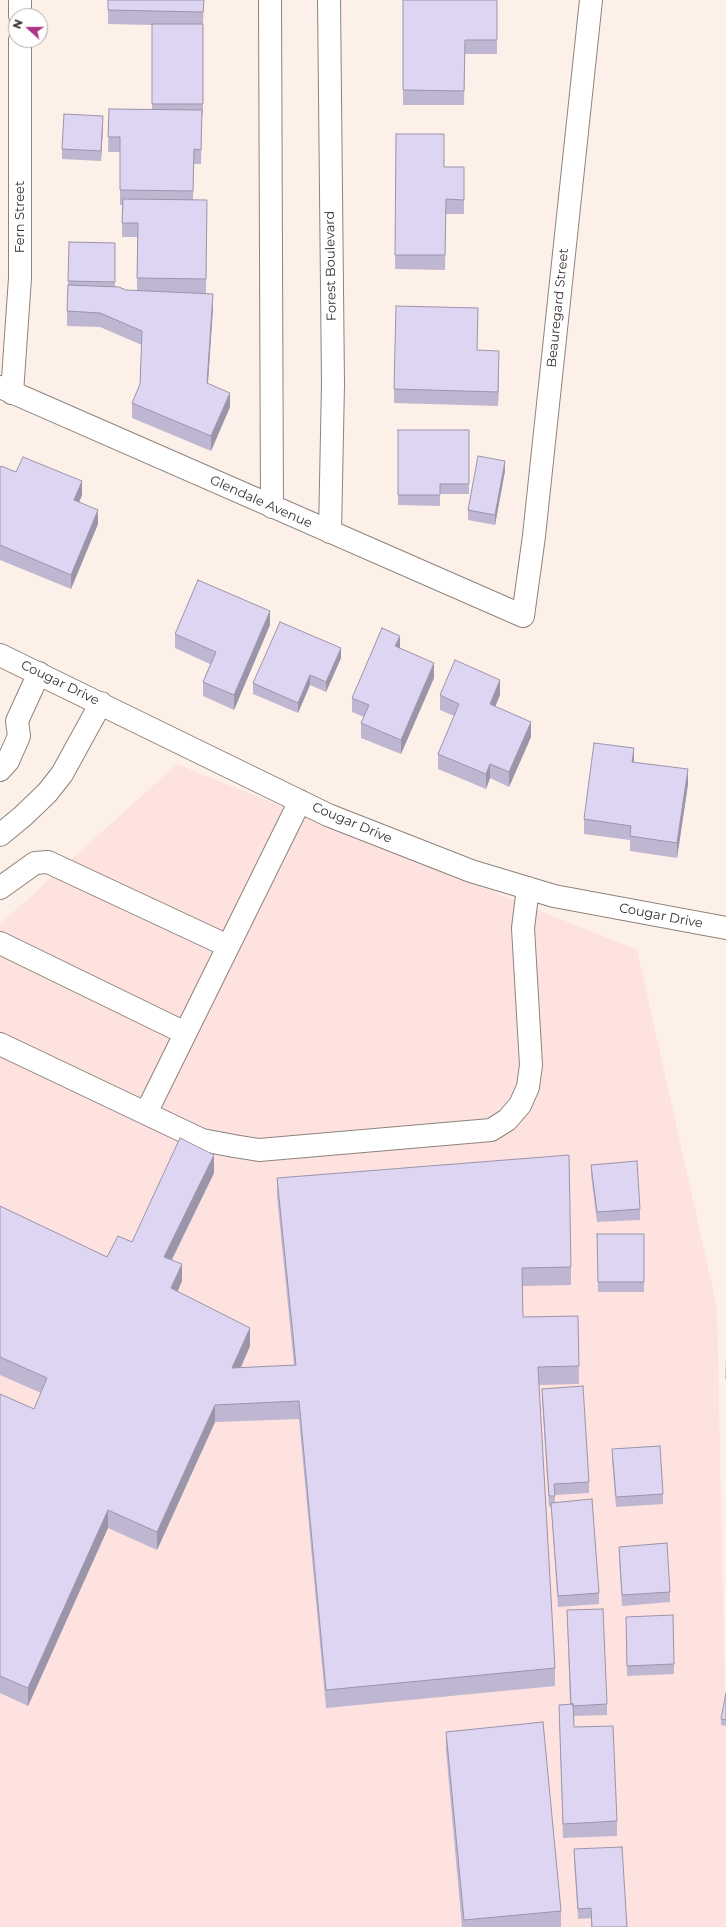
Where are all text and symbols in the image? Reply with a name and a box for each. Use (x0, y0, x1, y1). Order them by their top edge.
north arrow (8, 8, 48, 48)
text: N (10, 17, 26, 31)
street label: Fern Street (12, 181, 28, 253)
street label: Forest Boulevard (322, 211, 340, 321)
street label: Beauregard Street (544, 248, 572, 368)
street label: Glendale Avenue (207, 472, 315, 532)
street label: Cougar Drive (18, 657, 102, 709)
street label: Cougar Drive (310, 799, 394, 847)
street label: Cougar Drive (618, 900, 704, 932)

